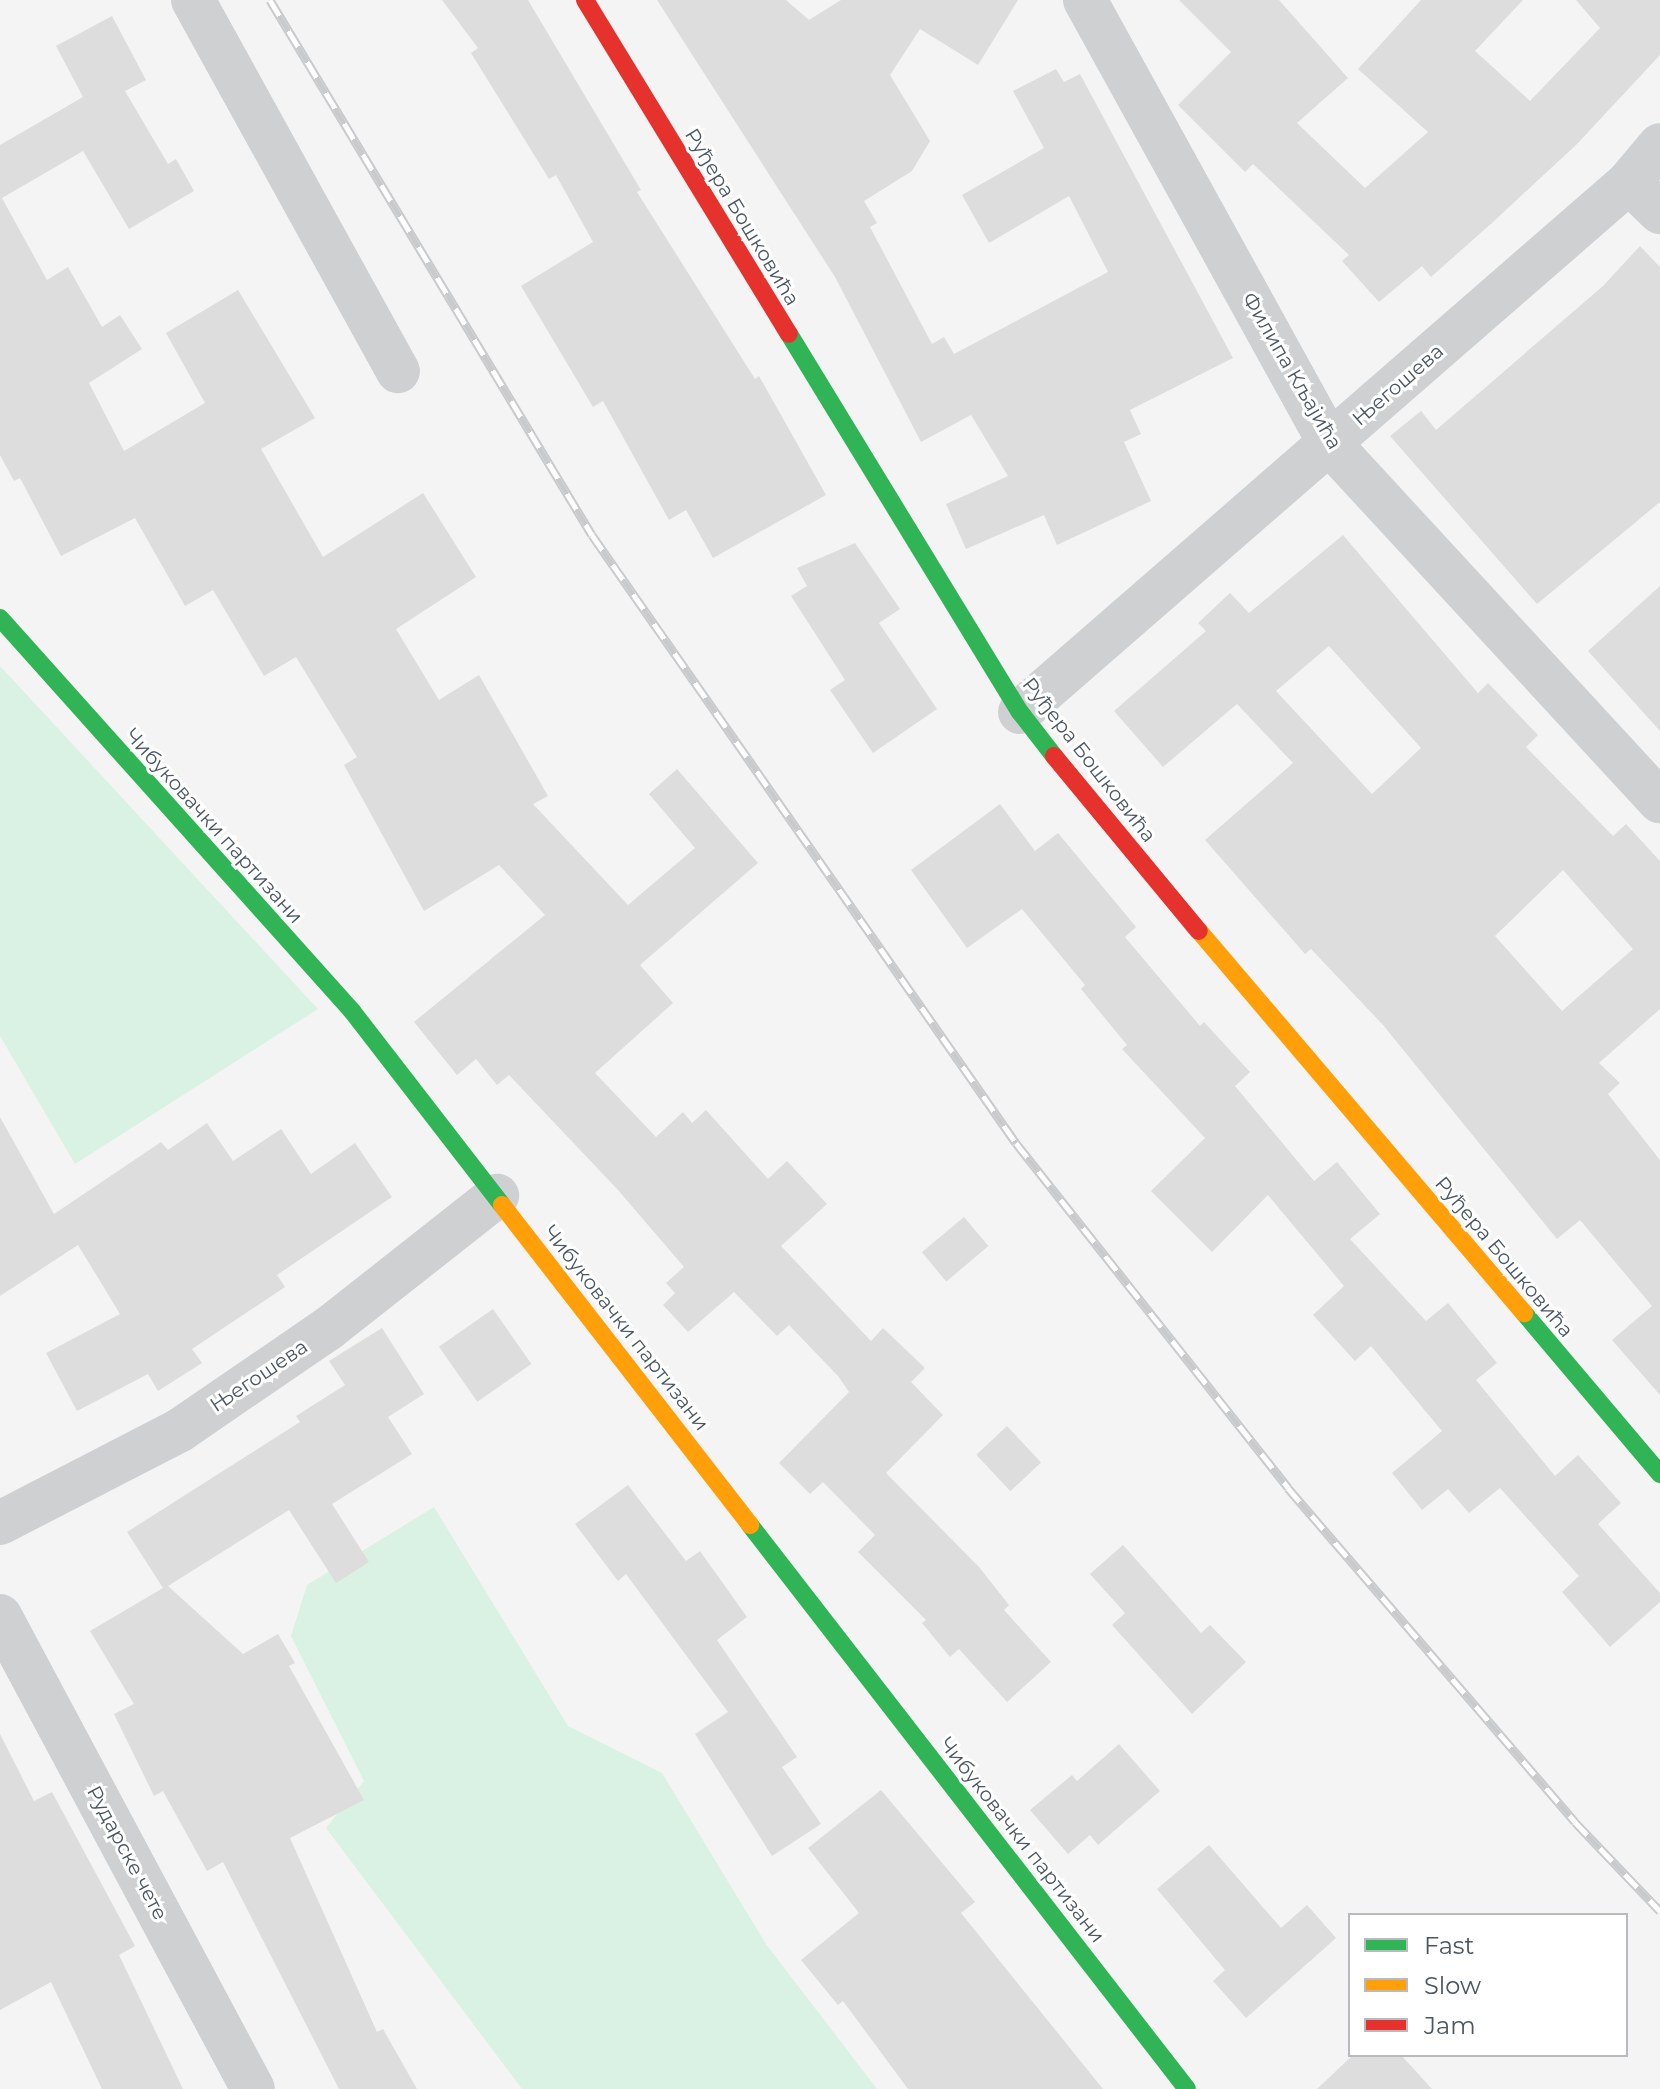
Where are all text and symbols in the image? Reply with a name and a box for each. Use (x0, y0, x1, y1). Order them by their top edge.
street label: Руђера Бошковића (680, 124, 804, 310)
street label: Филипа Кљајића (1237, 288, 1347, 454)
street label: Његошева (1348, 339, 1448, 431)
street label: Руђера Бошковића (1017, 673, 1161, 847)
street label: Чибуковачки партизани (120, 724, 308, 928)
street label: Руђера Бошковића (1430, 1172, 1578, 1342)
street label: Чибуковачки партизани (538, 1221, 714, 1435)
street label: Његошева (206, 1335, 312, 1417)
street label: Чибуковачки партизани (934, 1733, 1110, 1947)
street label: Рударске чете (82, 1782, 172, 1924)
legend (1348, 1913, 1628, 2057)
text: Fast (1424, 1931, 1474, 1960)
text: Slow (1424, 1971, 1481, 2000)
text: Jam (1424, 2011, 1476, 2040)

